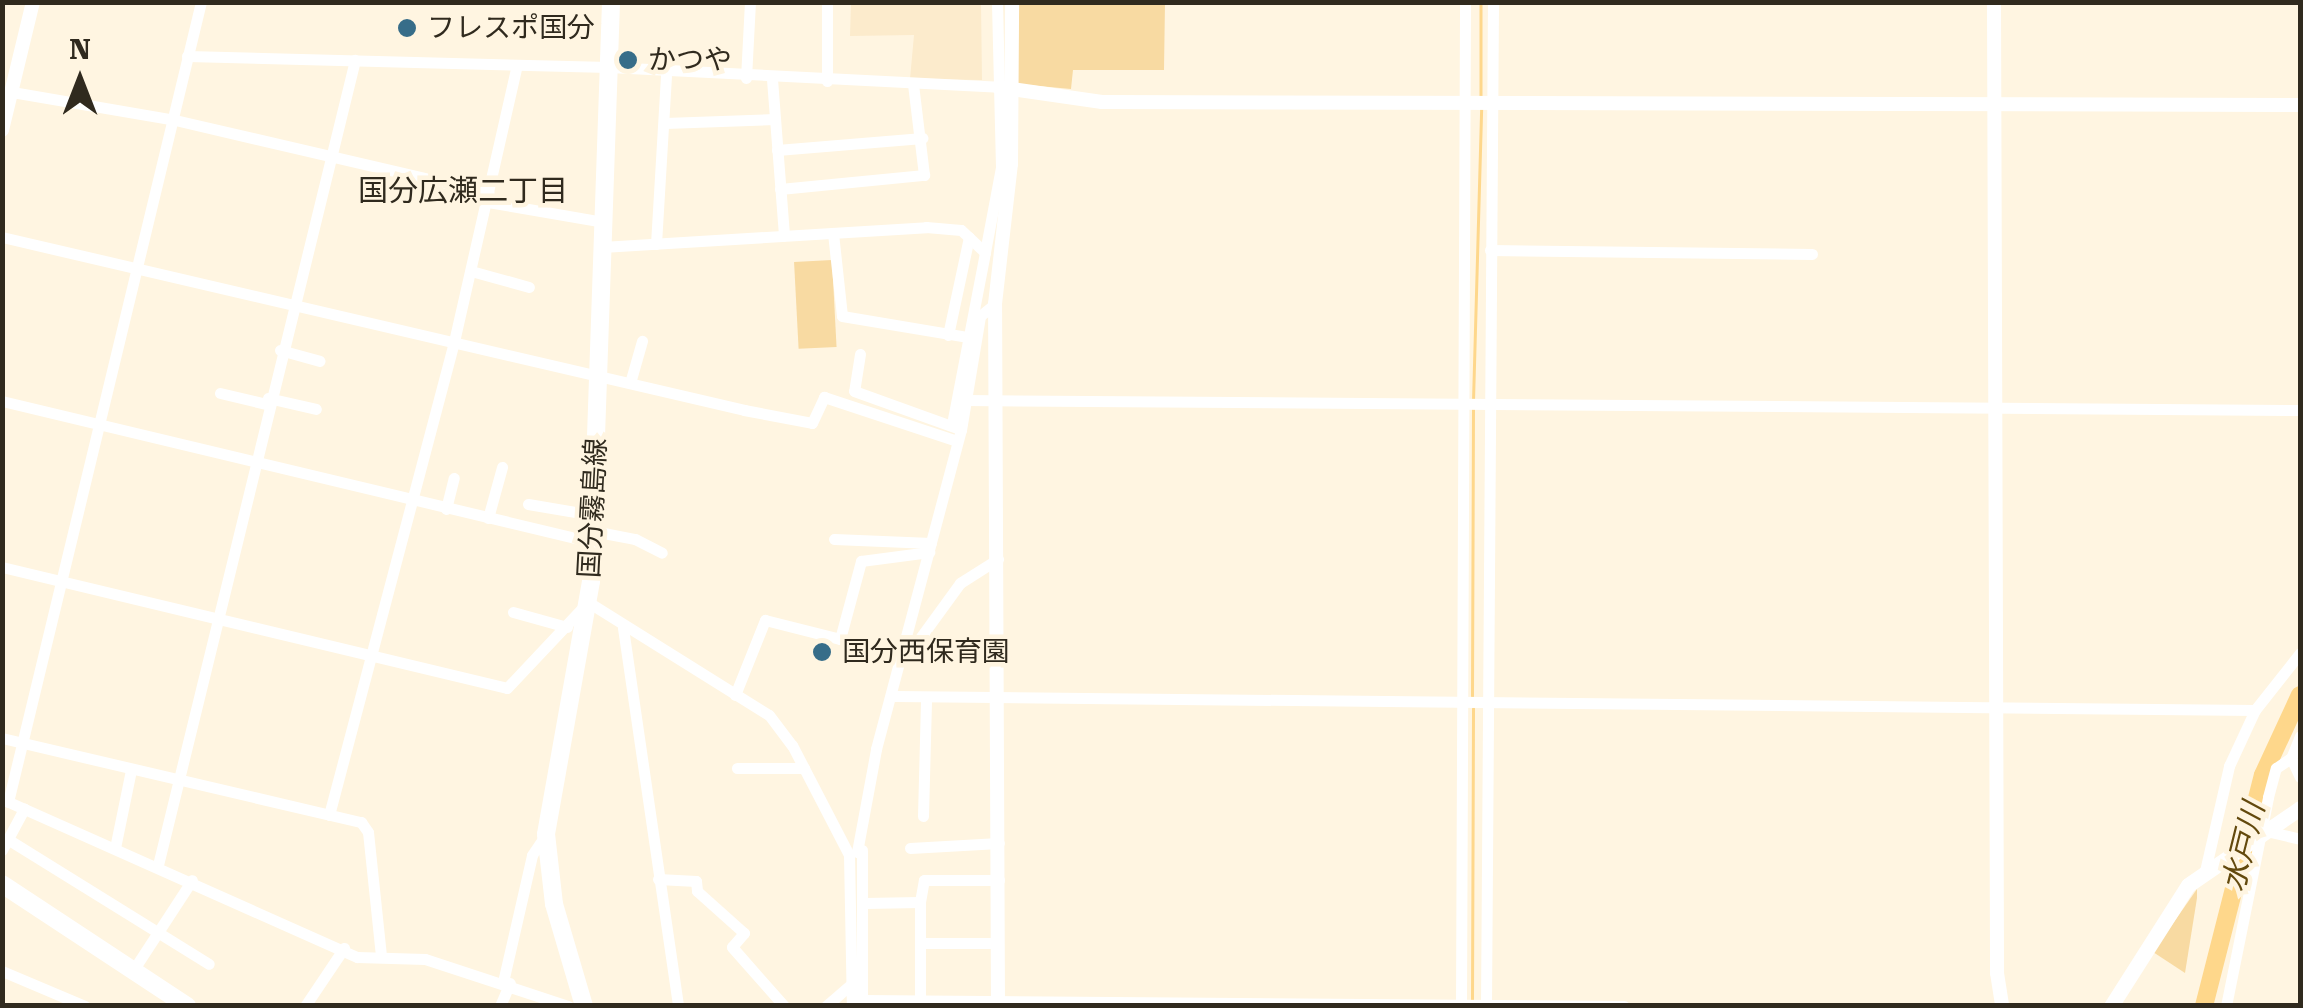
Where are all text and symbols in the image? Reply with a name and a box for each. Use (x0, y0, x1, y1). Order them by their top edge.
place label: フレスポ国分 (427, 11, 595, 45)
marker: フレスポ国分 (396, 17, 418, 39)
north arrow (30, 30, 130, 130)
text: N (69, 33, 91, 66)
place label: かつや (648, 43, 732, 77)
marker: かつや (617, 49, 639, 71)
district label: 国分広瀬二丁目 (358, 173, 568, 209)
street label: 国分霧島線 (573, 437, 613, 579)
place label: 国分西保育園 (842, 635, 1010, 669)
marker: 国分西保育園 (811, 641, 833, 663)
water label: 水戸川 (2216, 799, 2272, 895)

